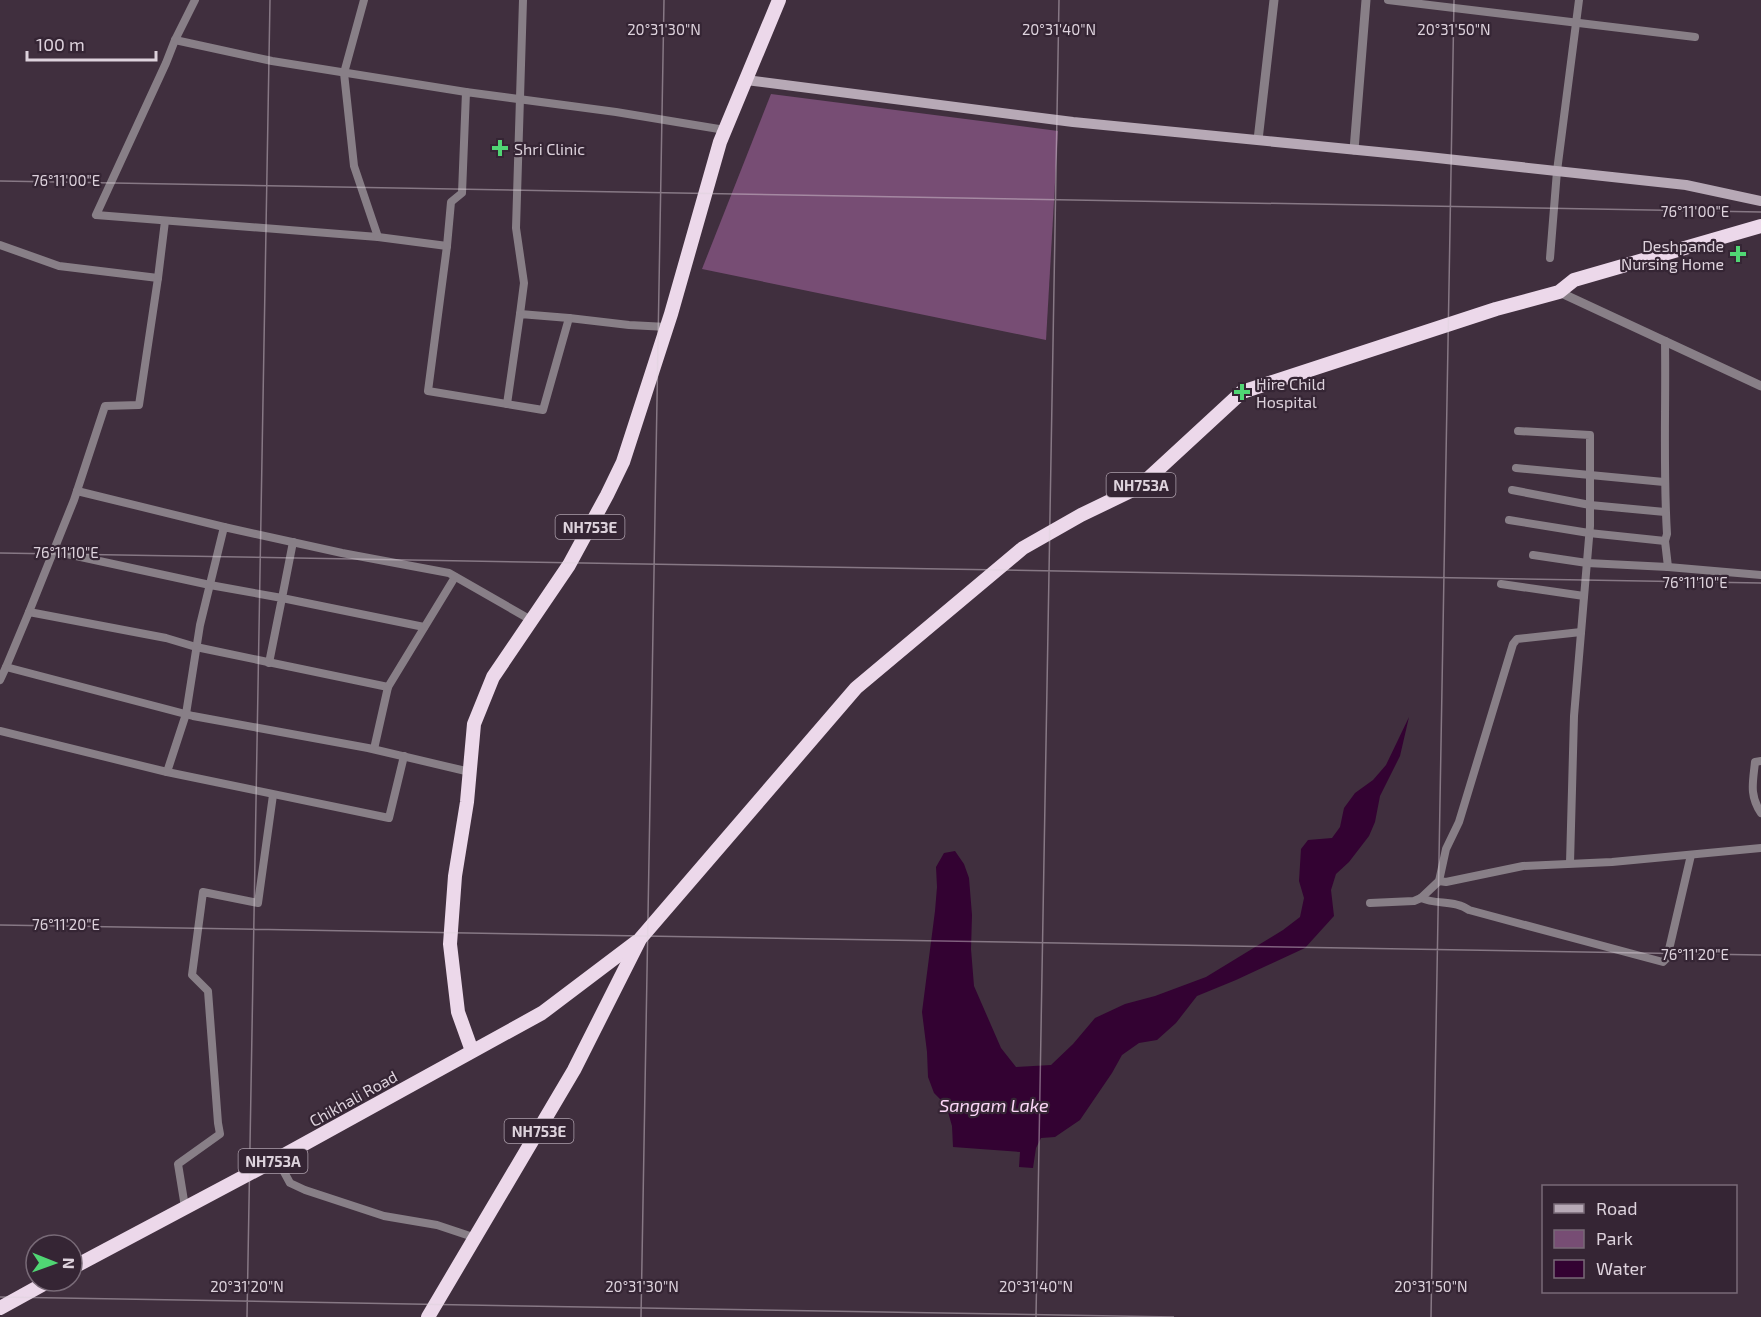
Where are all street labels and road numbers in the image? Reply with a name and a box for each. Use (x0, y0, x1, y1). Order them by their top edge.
road number: NH753A (1106, 473, 1176, 497)
road number: NH753E (556, 515, 624, 539)
street label: Chikhali Road (306, 1066, 400, 1130)
road number: NH753E (504, 1119, 574, 1143)
road number: NH753A (238, 1149, 308, 1173)

